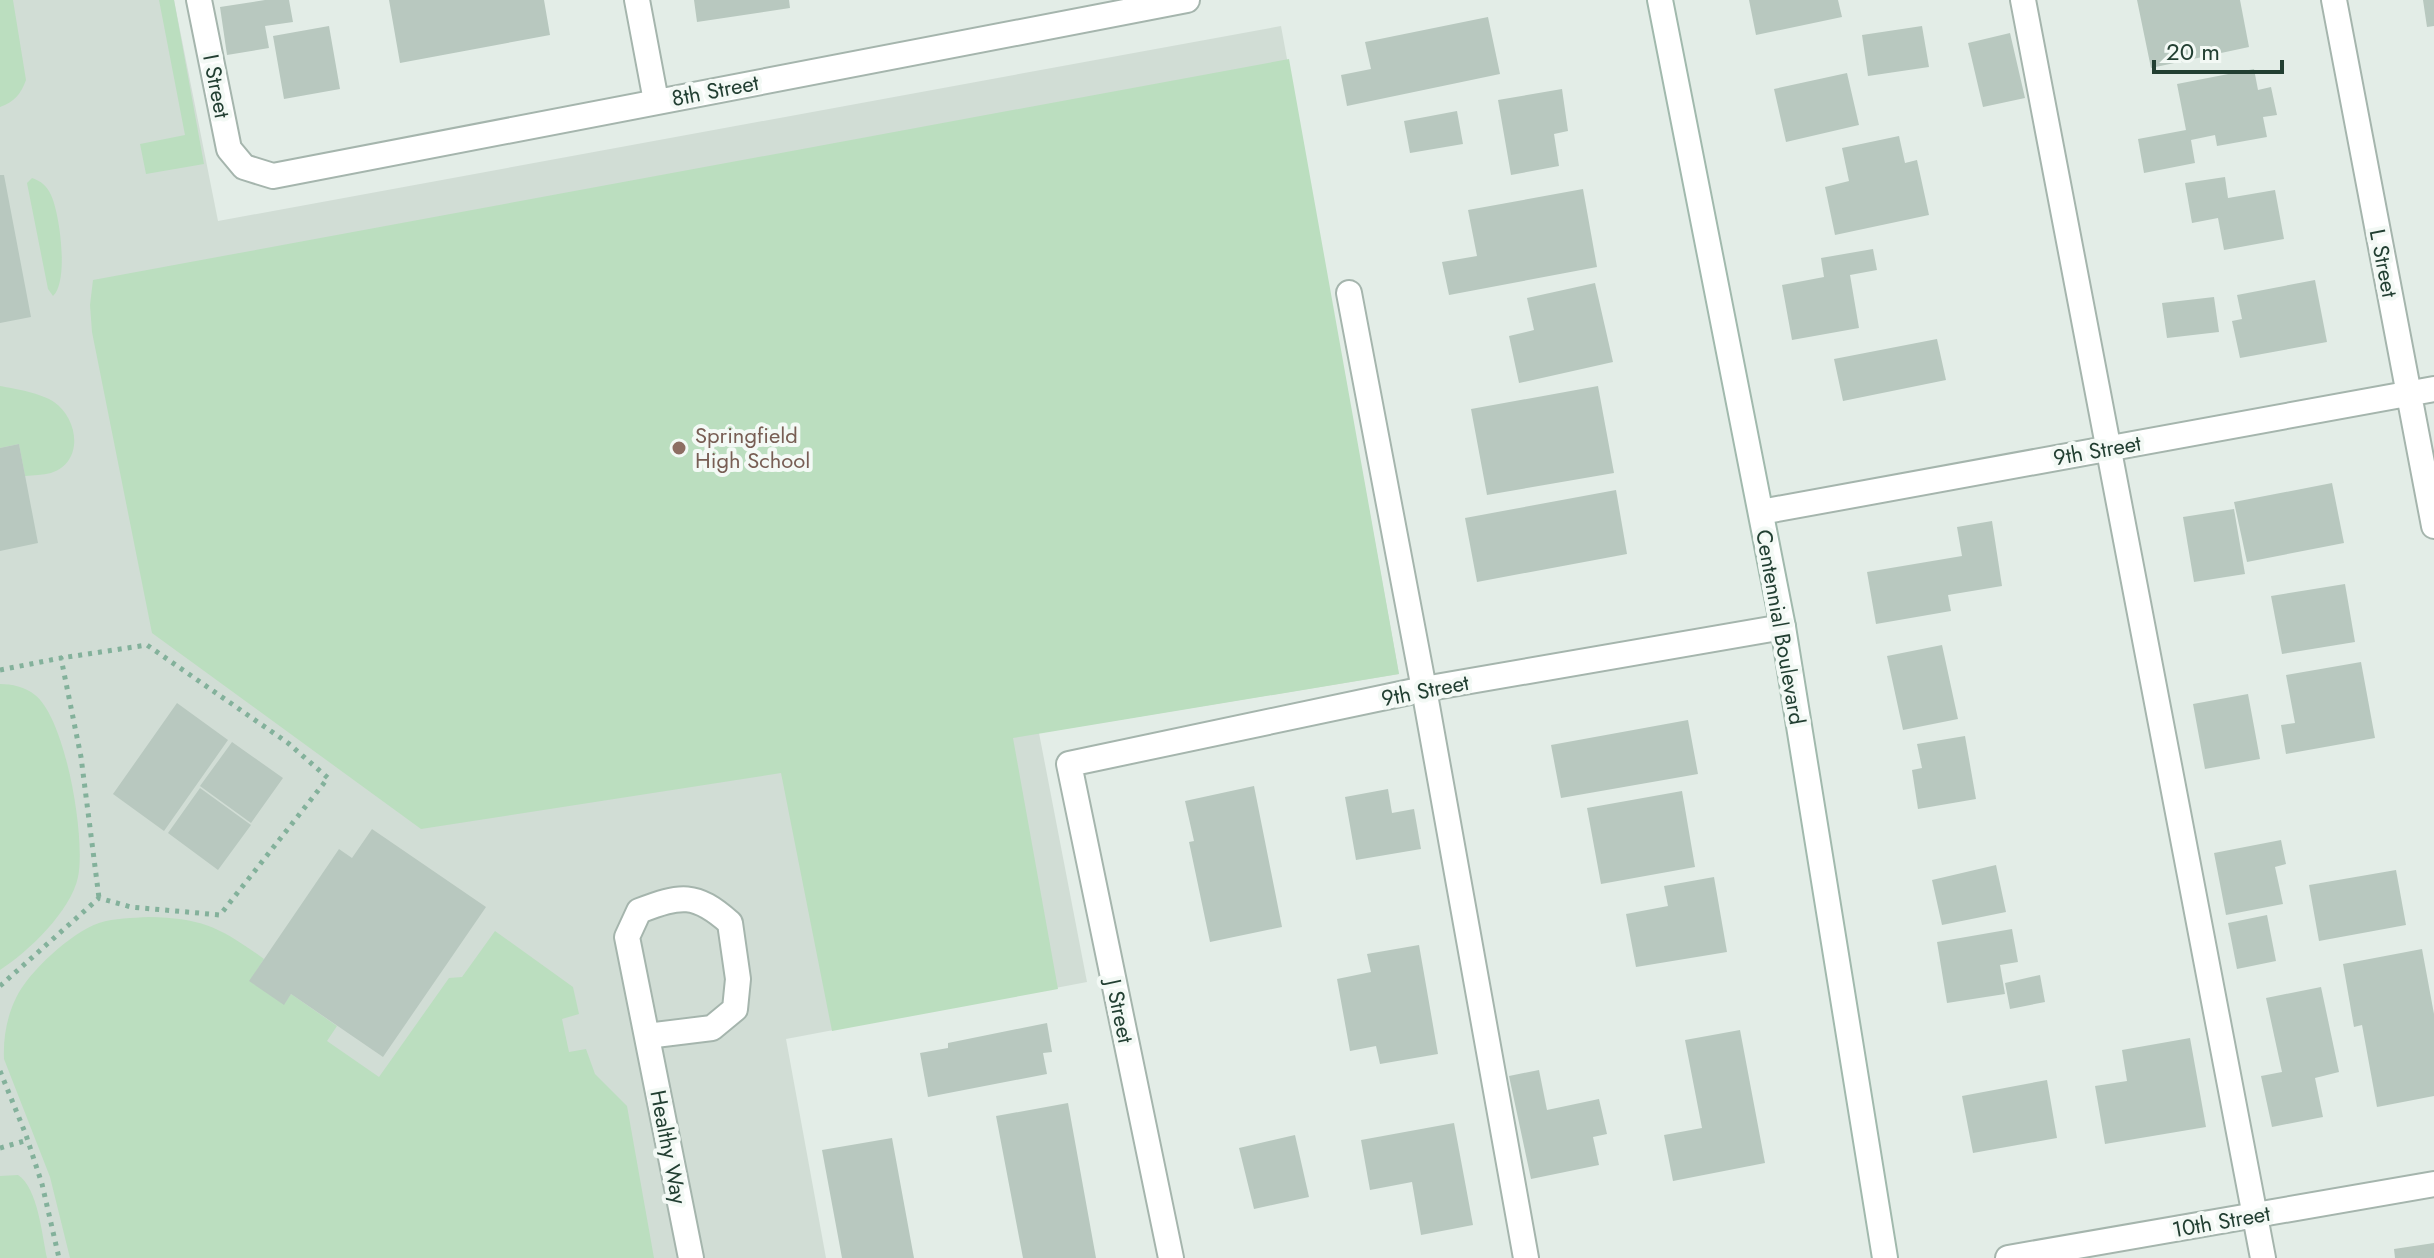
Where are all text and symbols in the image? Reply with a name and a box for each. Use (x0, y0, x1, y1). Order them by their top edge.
scale bar (2154, 24, 2282, 74)
text: 20 m (2166, 34, 2220, 69)
street label: I Street (195, 51, 239, 121)
street label: 8th Street (669, 66, 762, 114)
street label: L Street (2362, 226, 2406, 301)
place label: Springfield High School (695, 419, 810, 476)
street label: 9th Street (2051, 426, 2144, 473)
marker: Springfield High School (670, 439, 688, 457)
street label: Centennial Boulevard (1748, 527, 1814, 727)
street label: 9th Street (1378, 666, 1472, 714)
street label: J Street (1097, 973, 1142, 1047)
street label: Healthy Way (642, 1087, 696, 1207)
street label: 10th Street (2169, 1197, 2273, 1245)

